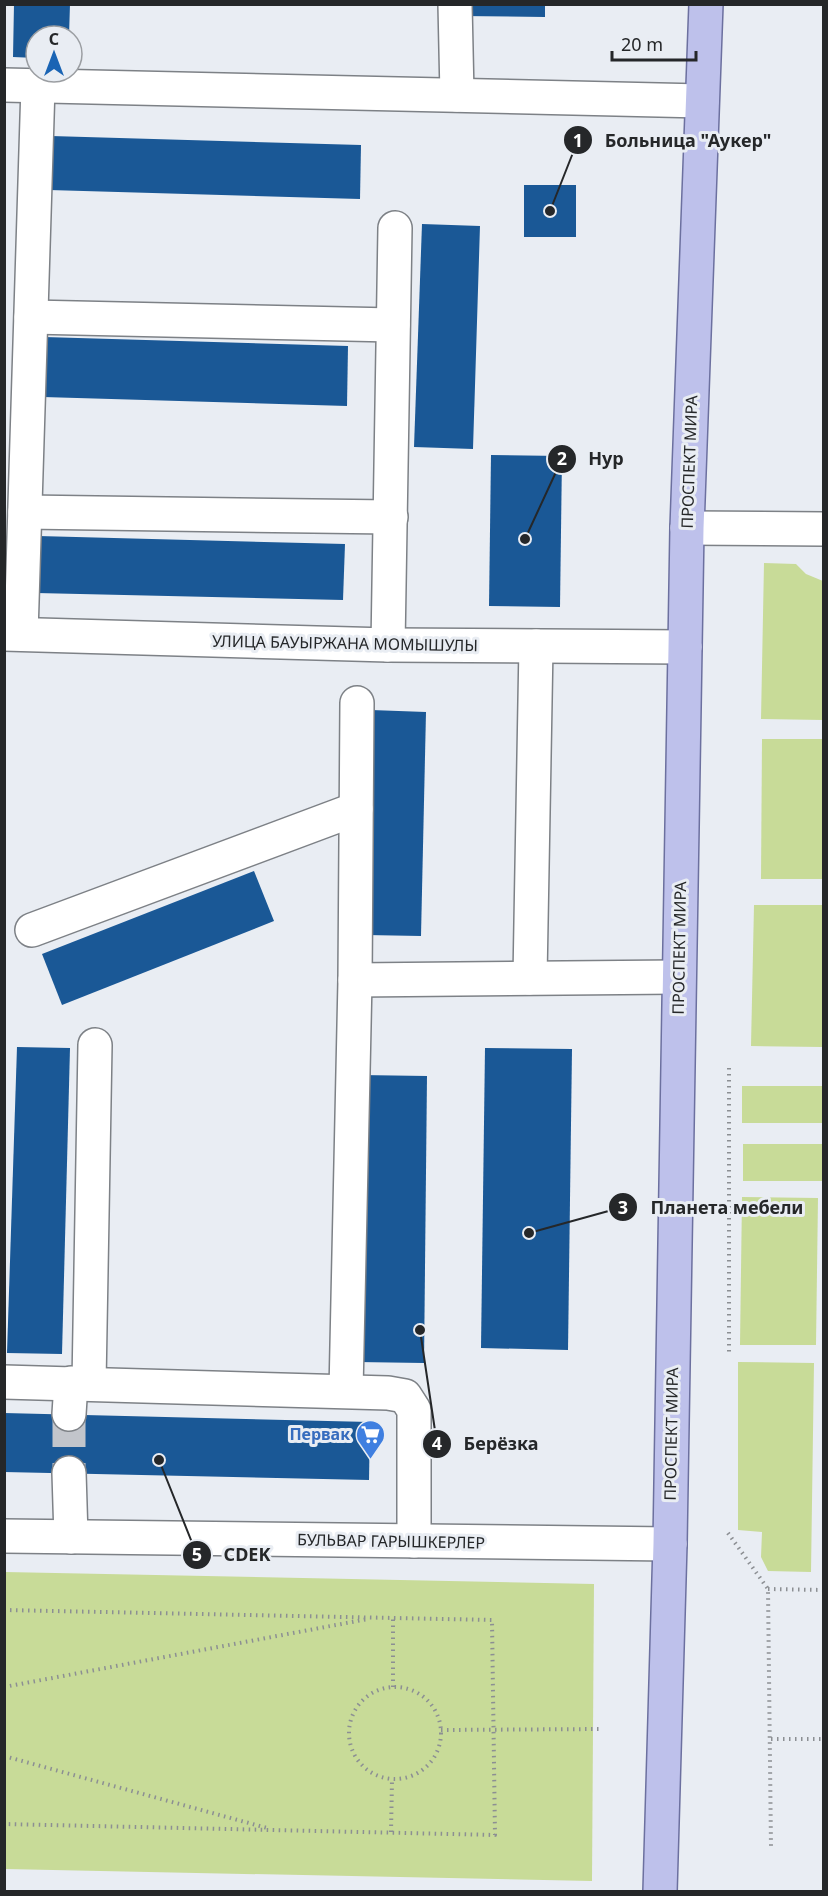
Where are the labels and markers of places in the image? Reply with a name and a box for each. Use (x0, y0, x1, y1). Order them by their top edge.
callout: Больница "Аукер" (563, 122, 784, 158)
callout: Нур (547, 441, 636, 477)
callout: Планета мебели (608, 1189, 815, 1225)
supermarket icon: Первак (355, 1418, 387, 1460)
place label: Первак (289, 1423, 350, 1445)
callout: Берёзка (422, 1426, 551, 1462)
callout: CDEK (182, 1537, 283, 1573)

